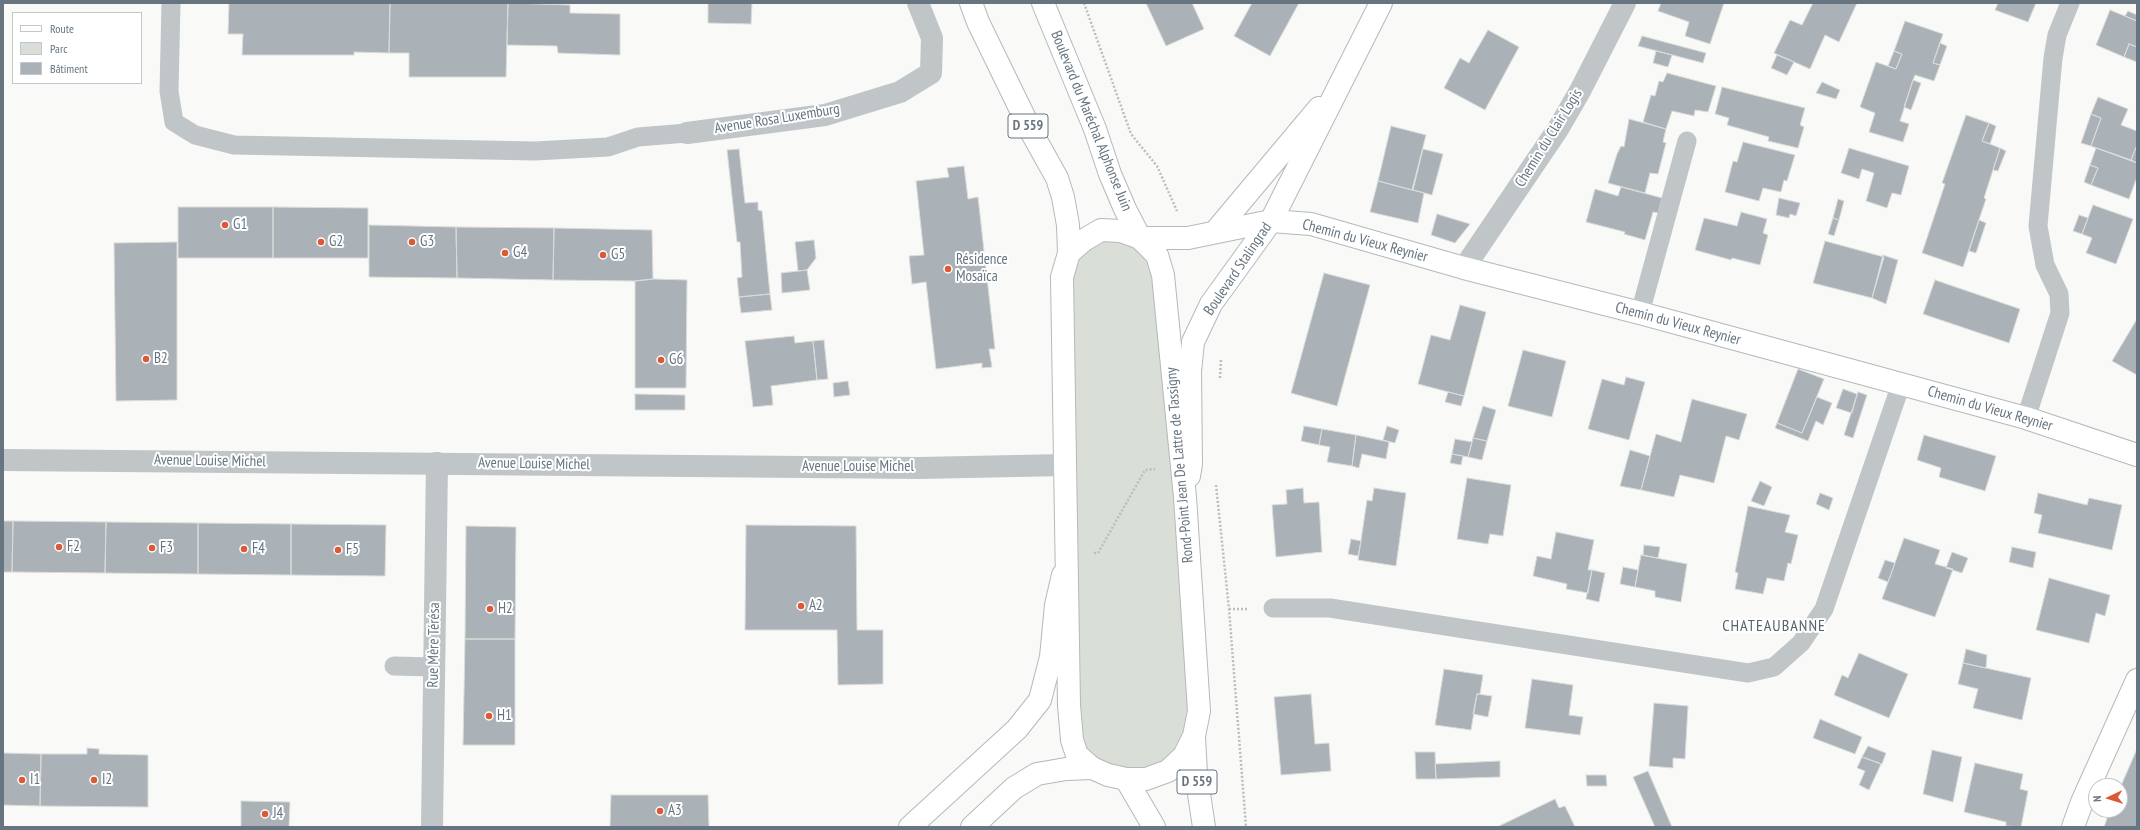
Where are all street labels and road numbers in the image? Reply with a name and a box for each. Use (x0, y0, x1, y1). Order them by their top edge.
street label: Boulevard du Maréchal Alphonse Juin (1047, 28, 1135, 214)
street label: Chemin du Clair Logis (1512, 86, 1586, 190)
street label: Avenue Rosa Luxemburg (713, 100, 841, 138)
road number: D 559 (1008, 114, 1048, 138)
street label: Chemin du Vieux Reynier (1300, 216, 1430, 266)
street label: Boulevard Stalingrad (1200, 219, 1276, 319)
street label: Chemin du Vieux Reynier (1613, 299, 1743, 349)
street label: Rond-Point Jean De Lattre de Tassigny (1162, 366, 1198, 564)
street label: Chemin du Vieux Reynier (1925, 383, 2055, 435)
street label: Avenue Louise Michel (154, 451, 266, 471)
street label: Avenue Louise Michel (478, 454, 590, 474)
street label: Avenue Louise Michel (802, 458, 914, 476)
street label: Rue Mère Térésa (424, 602, 444, 688)
road number: D 559 (1177, 770, 1217, 794)

